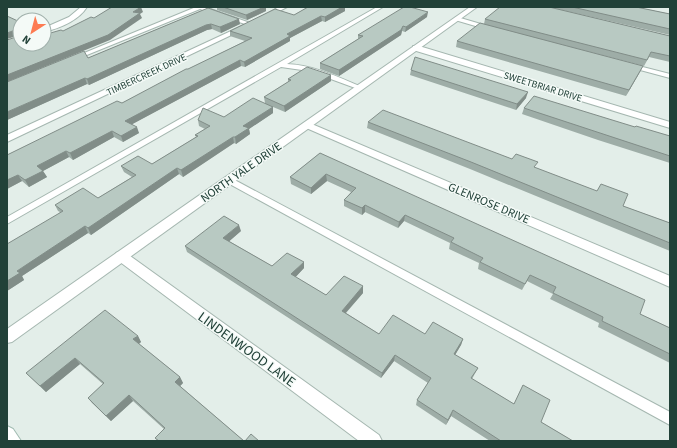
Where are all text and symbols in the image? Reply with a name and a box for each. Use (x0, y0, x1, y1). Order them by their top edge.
north arrow (12, 12, 52, 52)
text: N (19, 31, 34, 48)
street label: TIMBERCREEK DRIVE (104, 50, 189, 100)
street label: SWEETBRIAR DRIVE (502, 68, 584, 106)
street label: NORTH YALE DRIVE (197, 138, 285, 207)
street label: GLENROSE DRIVE (445, 179, 532, 228)
street label: LINDENWOOD LANE (193, 308, 299, 392)

